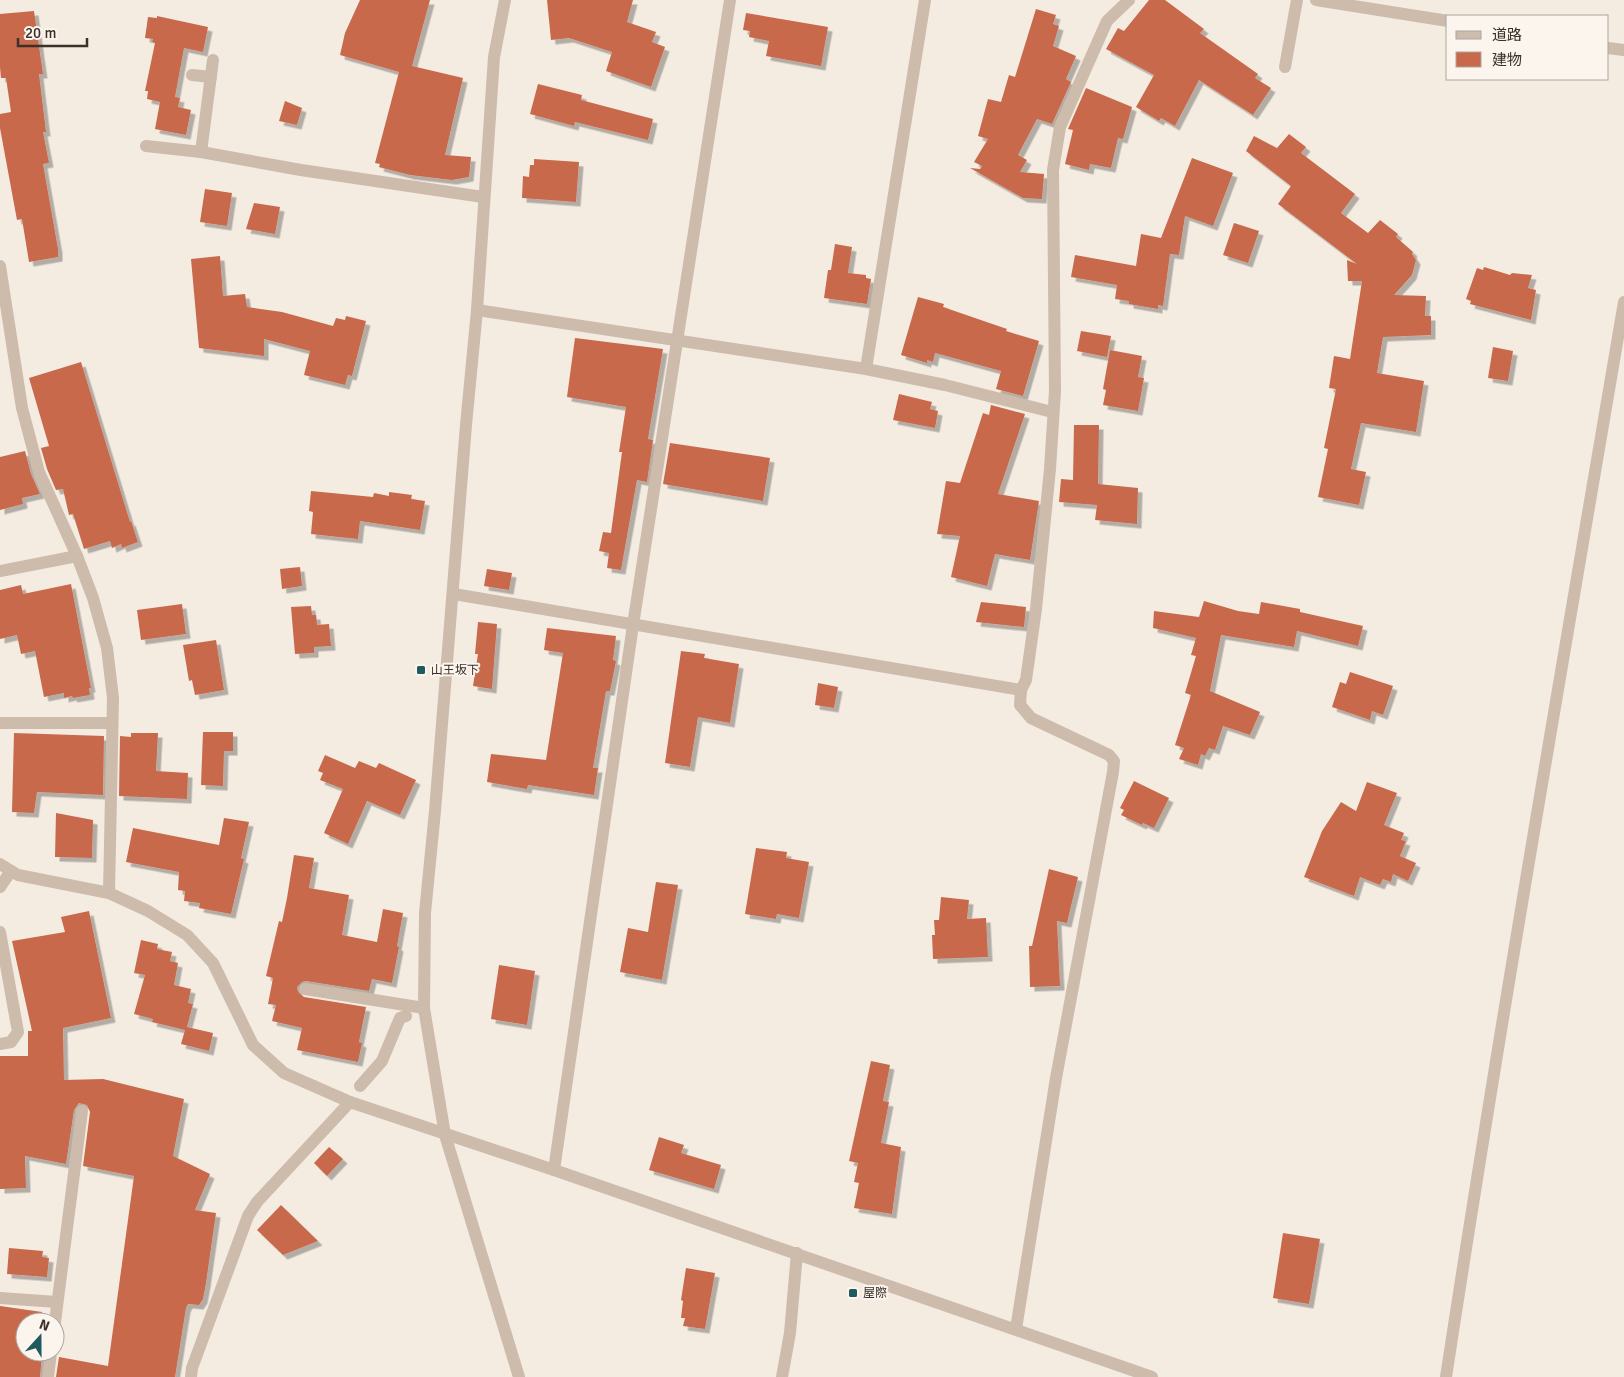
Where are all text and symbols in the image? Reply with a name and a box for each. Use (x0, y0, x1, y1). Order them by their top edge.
scale bar (18, 15, 86, 47)
legend (1446, 15, 1609, 80)
text: 20 m (25, 24, 56, 42)
text: 道路 (1492, 26, 1522, 44)
text: 建物 (1492, 51, 1522, 69)
place label: 山王坂下 (431, 663, 479, 678)
marker: 山王坂下 (415, 664, 427, 676)
place label: 屋際 (863, 1286, 887, 1301)
marker: 屋際 (847, 1287, 859, 1299)
north arrow (15, 1312, 65, 1362)
text: N (37, 1316, 52, 1335)

